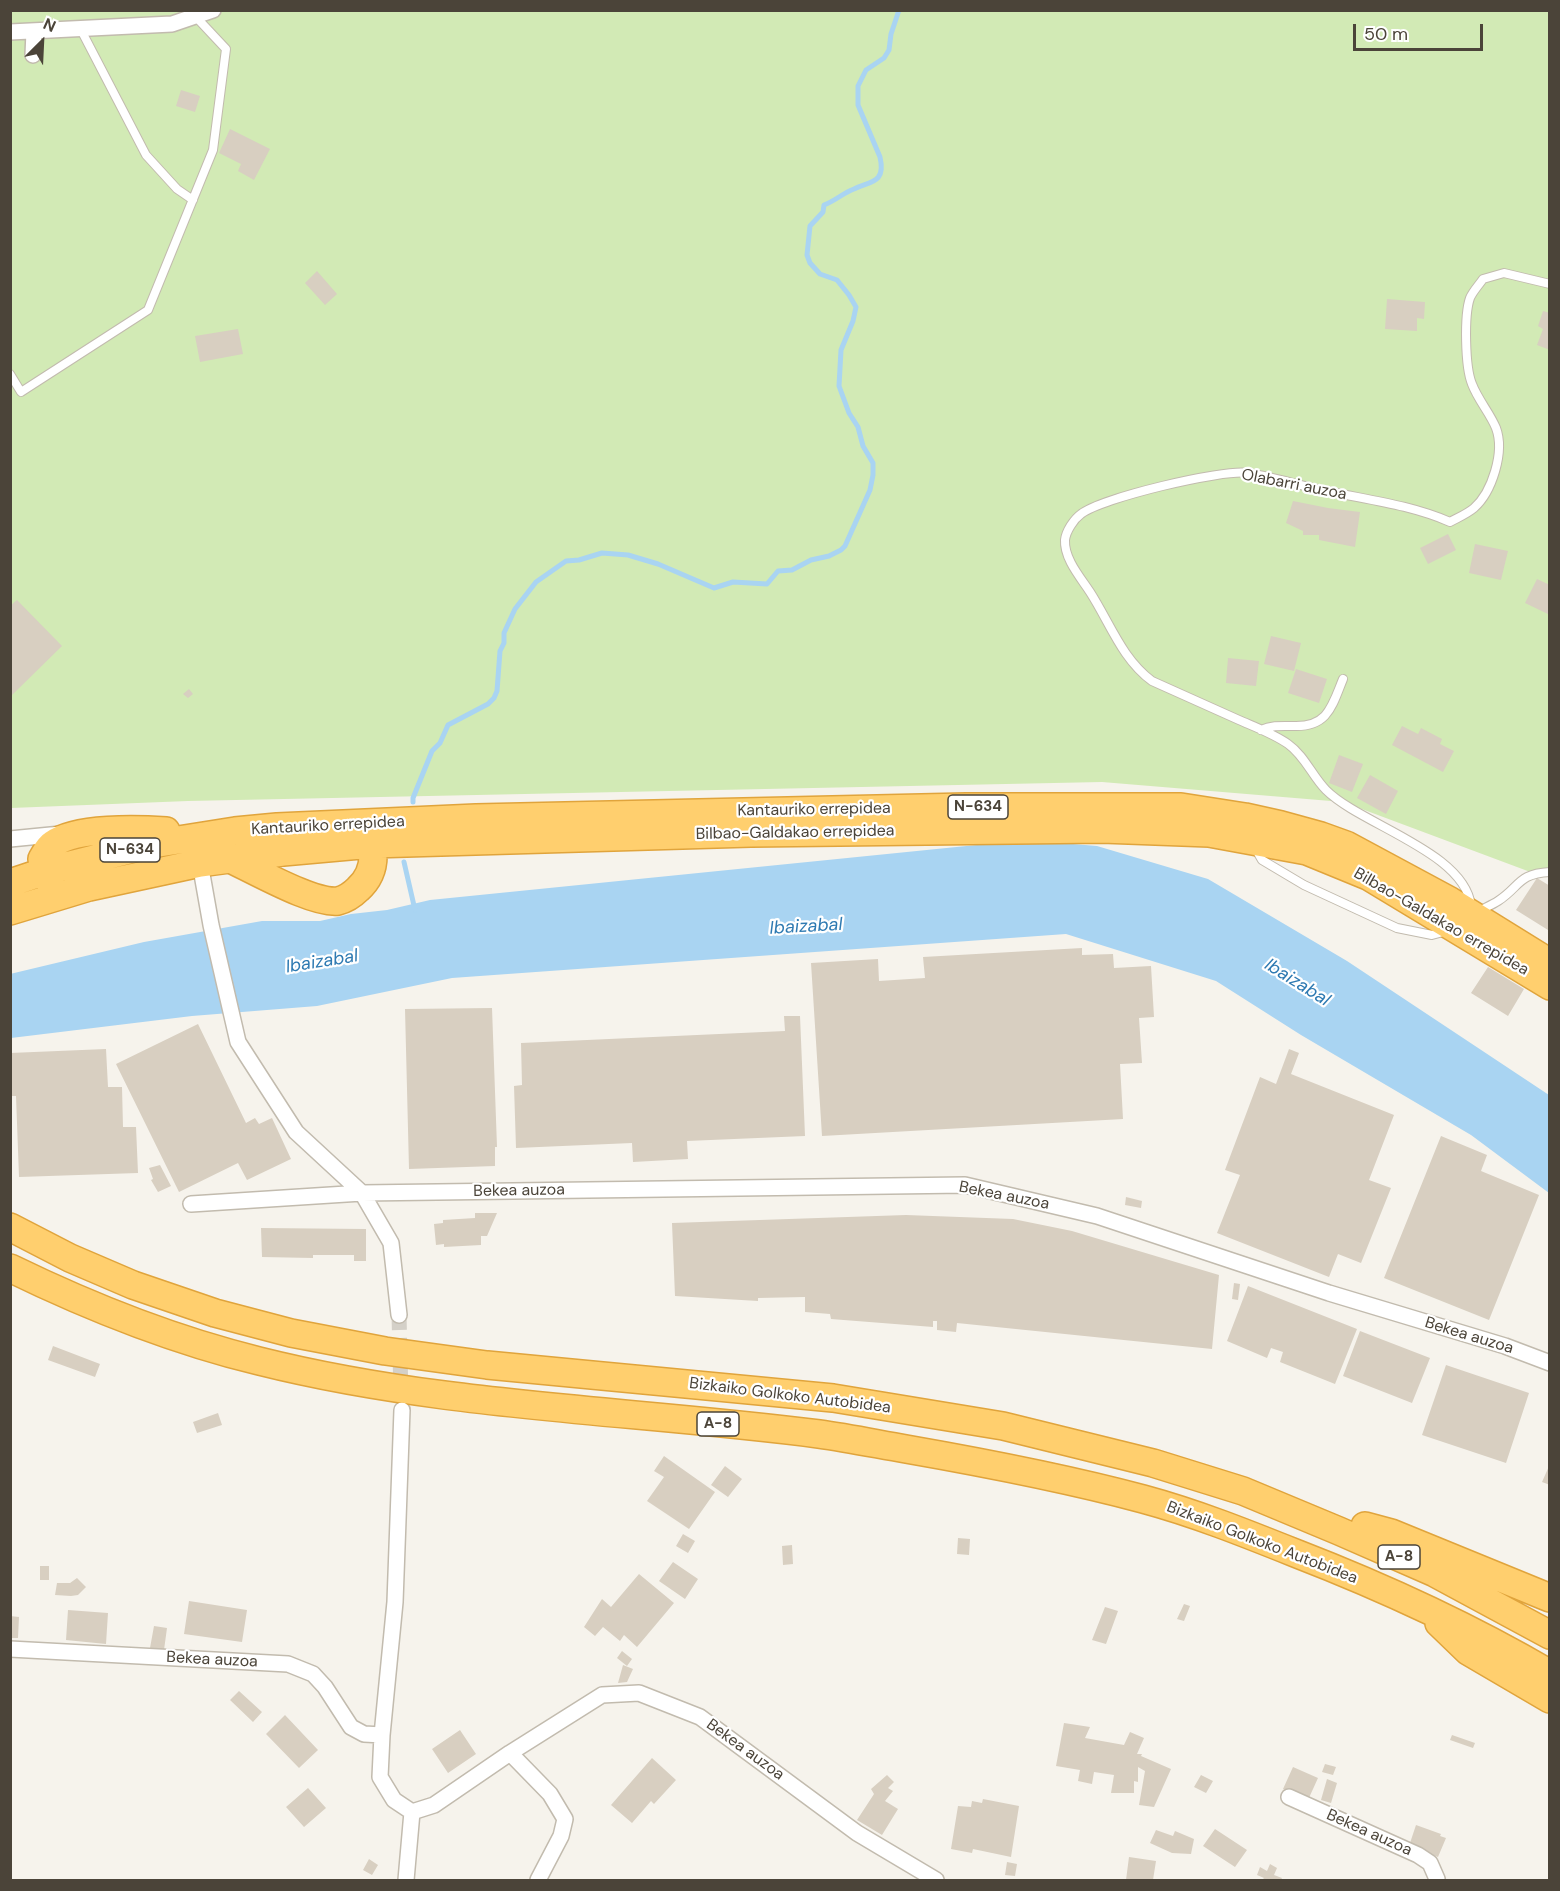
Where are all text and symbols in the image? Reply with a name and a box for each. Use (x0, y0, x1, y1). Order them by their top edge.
north arrow (12, 12, 72, 72)
scale bar (1356, 12, 1486, 50)
text: N (40, 13, 59, 37)
text: 50 m (1364, 22, 1408, 46)
street label: Olabarri auzoa (1240, 465, 1348, 505)
road number: N-634 (948, 795, 1008, 819)
street label: Kantauriko errepidea (737, 799, 891, 821)
street label: Kantauriko errepidea (251, 812, 405, 840)
street label: Bilbao-Galdakao errepidea (695, 822, 895, 844)
road number: N-634 (100, 838, 160, 862)
street label: Bilbao-Galdakao errepidea (1350, 864, 1532, 980)
water label: Ibaizabal (769, 914, 843, 940)
water label: Ibaizabal (284, 946, 360, 978)
water label: Ibaizabal (1260, 954, 1334, 1012)
street label: Bekea auzoa (957, 1178, 1051, 1214)
street label: Bekea auzoa (473, 1181, 565, 1201)
street label: Bekea auzoa (1422, 1313, 1516, 1359)
street label: Bizkaiko Golkoko Autobidea (688, 1374, 892, 1418)
road number: A-8 (697, 1412, 739, 1436)
street label: Bizkaiko Golkoko Autobidea (1164, 1498, 1360, 1588)
road number: A-8 (1378, 1545, 1420, 1569)
street label: Bekea auzoa (166, 1648, 258, 1672)
street label: Bekea auzoa (702, 1715, 788, 1785)
street label: Bekea auzoa (1323, 1806, 1415, 1860)

